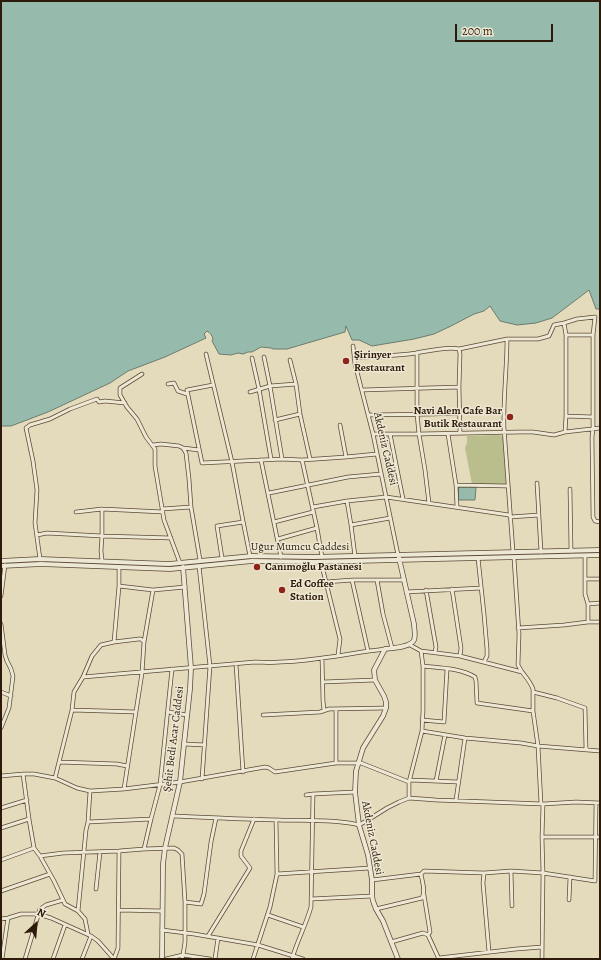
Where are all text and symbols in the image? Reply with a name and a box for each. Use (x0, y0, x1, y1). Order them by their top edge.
scale bar (457, 16, 555, 42)
text: 200 m (462, 23, 493, 39)
place label: Şirinyer Restaurant (354, 348, 405, 374)
marker: Şirinyer Restaurant (341, 356, 351, 366)
place label: Navi Alem Cafe Bar Butik Restaurant (413, 404, 502, 430)
street label: Akdeniz Caddesi (370, 411, 400, 487)
marker: Navi Alem Cafe Bar Butik Restaurant (505, 412, 515, 422)
street label: Uğur Mumcu Caddesi (251, 540, 349, 554)
place label: Canımoğlu Pastanesi (265, 560, 362, 574)
marker: Canımoğlu Pastanesi (252, 562, 262, 572)
place label: Ed Coffee Station (290, 577, 334, 603)
marker: Ed Coffee Station (277, 585, 287, 595)
street label: Şehit Bedi Acar Caddesi (161, 685, 187, 793)
street label: Akdeniz Caddesi (358, 800, 386, 876)
north arrow (16, 904, 56, 944)
text: N (35, 904, 48, 921)

